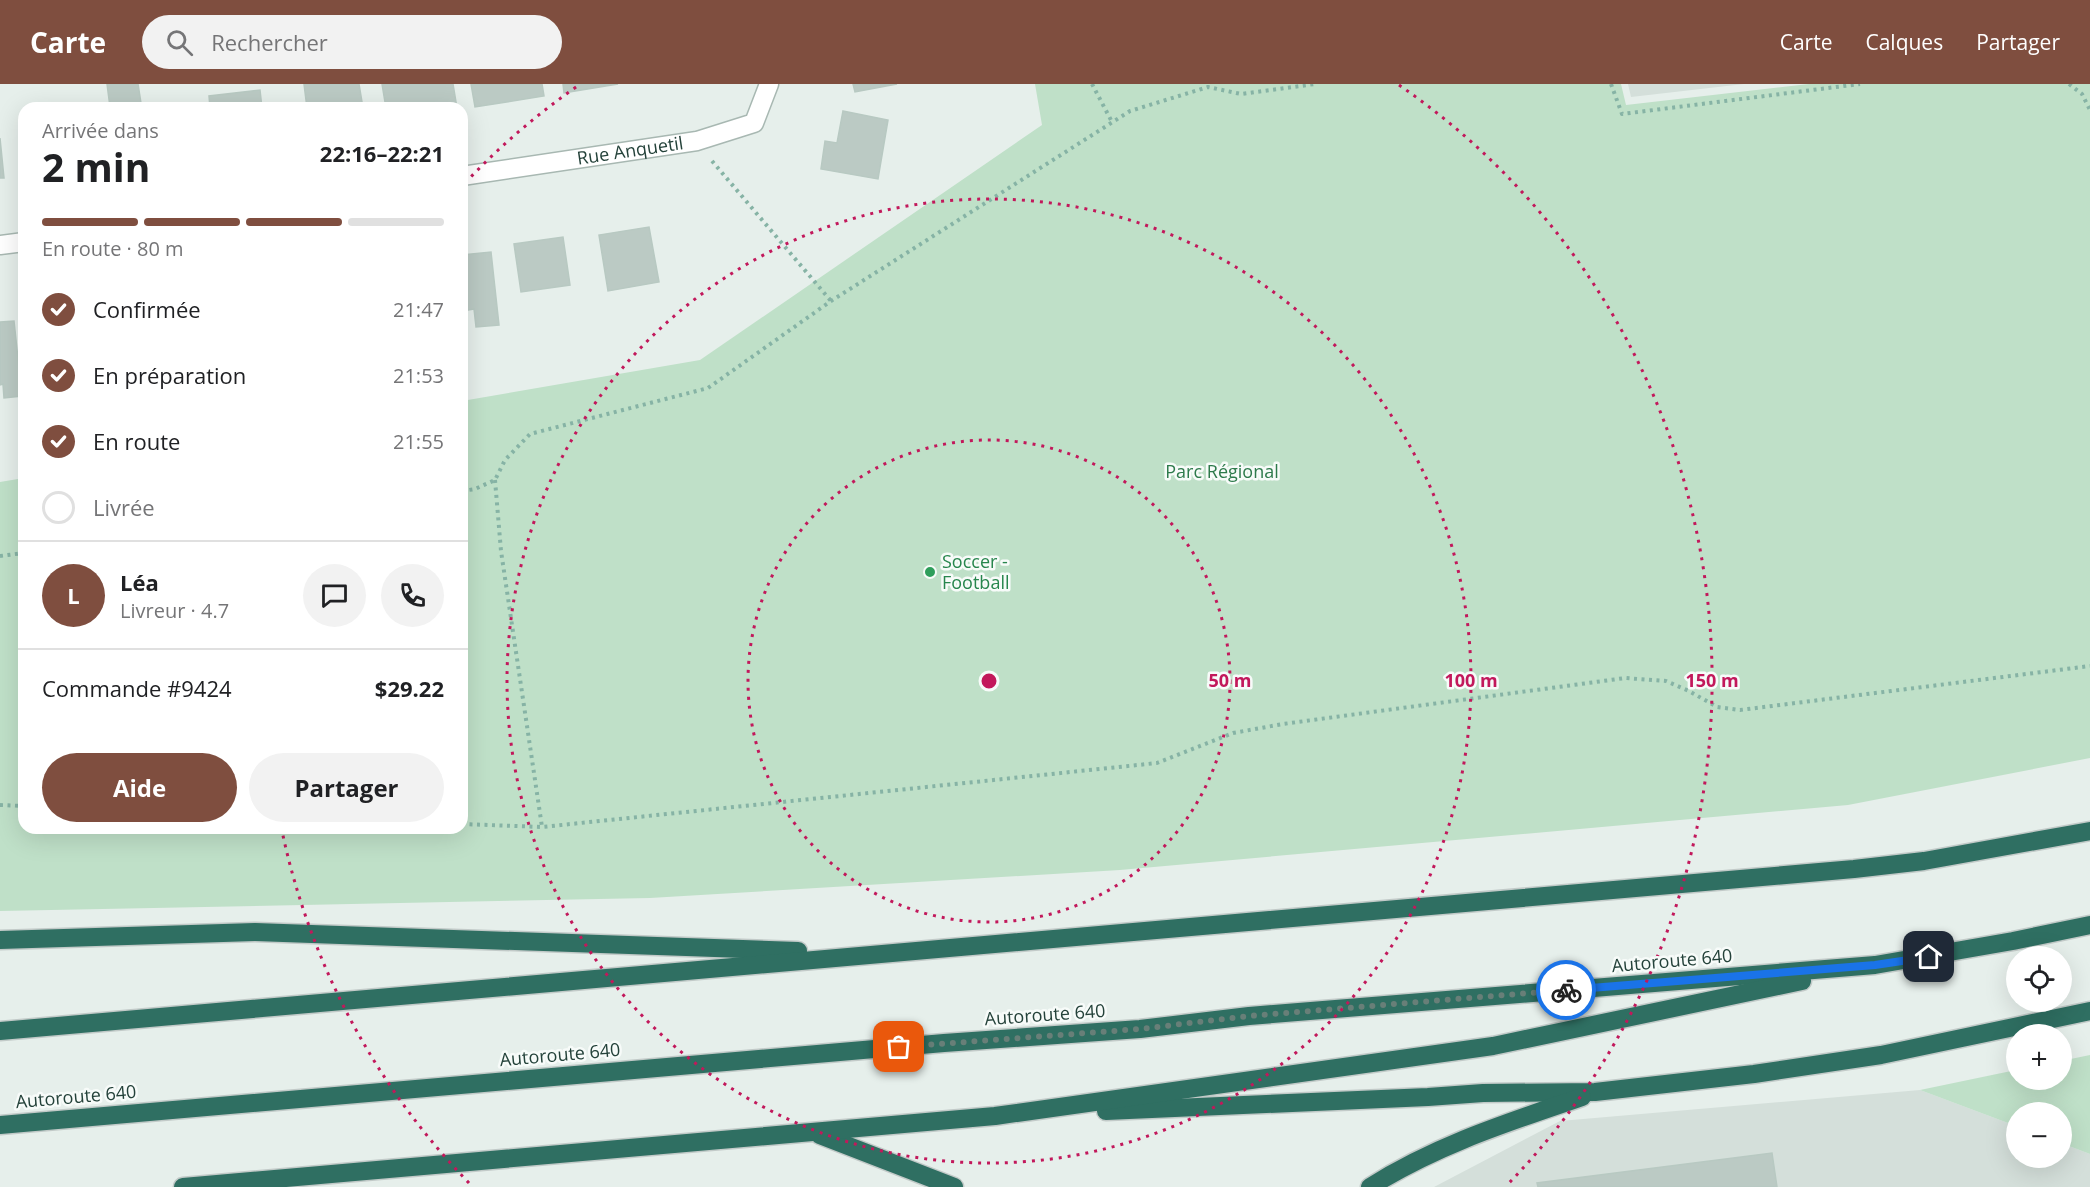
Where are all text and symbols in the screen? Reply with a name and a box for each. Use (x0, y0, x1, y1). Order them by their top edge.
search box (142, 15, 562, 69)
text: Carte (30, 23, 106, 61)
icon: search (163, 26, 196, 59)
text: Rechercher (211, 27, 328, 57)
text: Carte (1780, 28, 1832, 56)
text: Calques (1865, 28, 1943, 56)
text: Partager (1976, 28, 2060, 56)
text: Arrivée dans (42, 117, 159, 144)
street label: Rue Anquetil (575, 130, 685, 170)
text: 22:16–22:21 (320, 138, 444, 168)
text: 2 min (42, 140, 150, 193)
text: En route · 80 m (42, 235, 184, 262)
icon: check (42, 293, 75, 326)
text: Confirmée (93, 294, 201, 324)
text: 21:47 (393, 296, 444, 323)
icon: check (42, 359, 75, 392)
text: En préparation (93, 360, 246, 390)
text: 21:53 (393, 362, 444, 389)
icon: check (42, 425, 75, 458)
text: En route (93, 426, 180, 456)
text: 21:55 (393, 428, 444, 455)
park label: Parc Régional (1165, 459, 1279, 483)
text: Livrée (93, 492, 155, 522)
place label: Soccer - Football (942, 549, 1009, 594)
button: chat (303, 564, 366, 627)
button: phone (381, 564, 444, 627)
marker: Soccer - Football (923, 565, 937, 579)
text: Léa (120, 567, 159, 597)
text: L (67, 580, 80, 610)
text: Livreur · 4.7 (120, 597, 229, 624)
text: 50 m (1209, 668, 1251, 692)
text: 100 m (1444, 668, 1498, 692)
text: 150 m (1685, 668, 1739, 692)
centre of rings (979, 671, 999, 691)
text: Commande #9424 (42, 673, 232, 703)
text: $29.22 (375, 673, 444, 703)
button: Aide (42, 753, 237, 822)
button: Partager (249, 753, 444, 822)
pin (1903, 931, 1954, 982)
icon: home (1912, 940, 1945, 973)
street label: Autoroute 640 (1611, 943, 1733, 977)
map controls (2006, 946, 2072, 1168)
button: locate (2006, 946, 2072, 1012)
courier (1536, 960, 1596, 1020)
icon: bike (1550, 974, 1583, 1007)
street label: Autoroute 640 (984, 998, 1106, 1030)
pin (873, 1021, 924, 1072)
button: + (2006, 1024, 2072, 1090)
icon: bag (882, 1030, 915, 1063)
street label: Autoroute 640 (499, 1037, 621, 1071)
street label: Autoroute 640 (15, 1079, 137, 1113)
button: − (2006, 1102, 2072, 1168)

